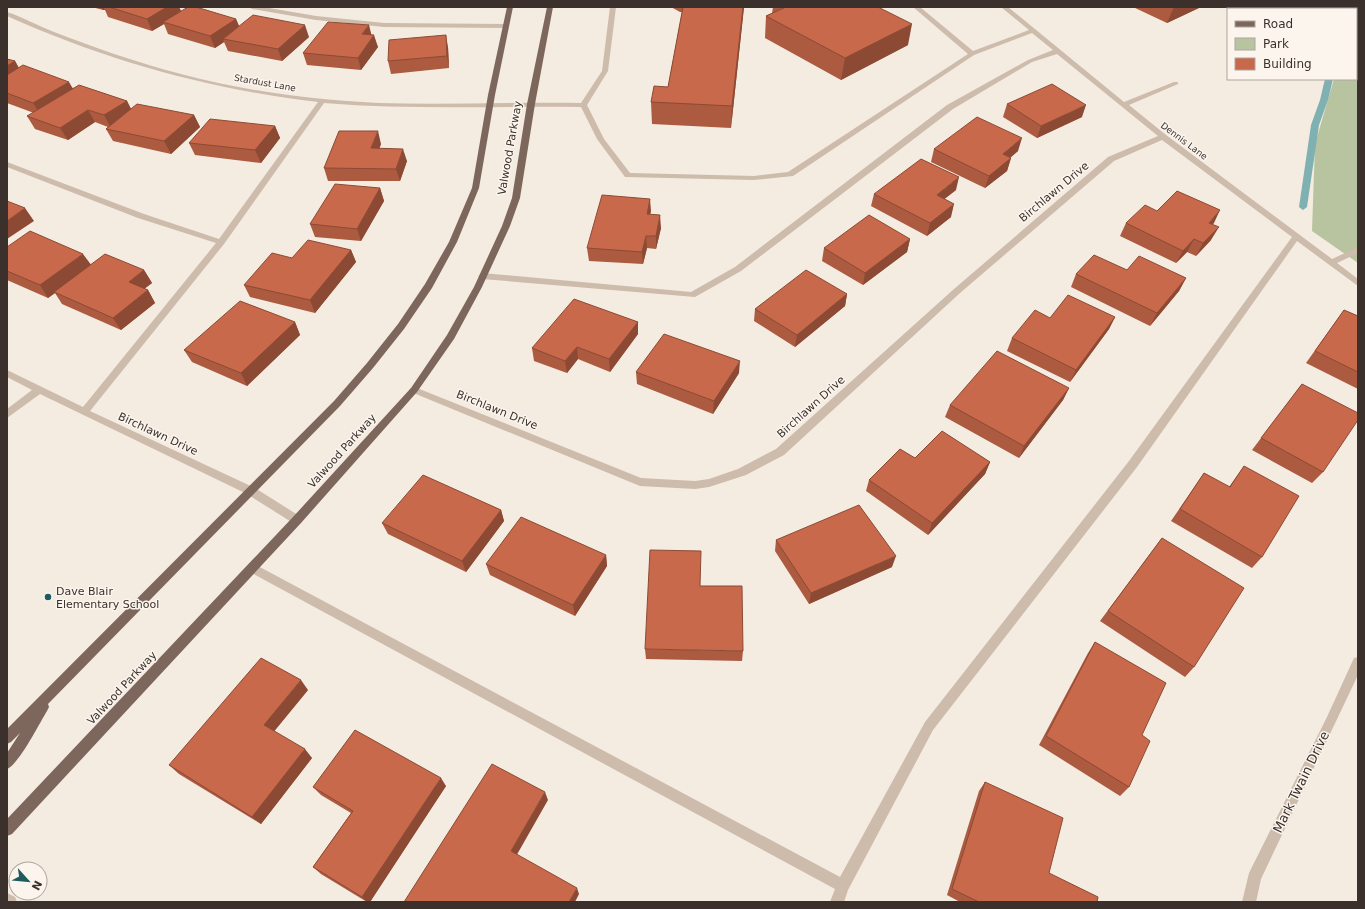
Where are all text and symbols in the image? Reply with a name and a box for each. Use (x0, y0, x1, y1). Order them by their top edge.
legend (1227, 8, 1357, 80)
text: Road (1263, 17, 1293, 31)
text: Park (1263, 37, 1289, 51)
text: Building (1263, 57, 1312, 71)
street label: Stardust Lane (233, 73, 297, 93)
street label: Valwood Parkway (495, 99, 525, 196)
street label: Dennis Lane (1159, 120, 1210, 162)
street label: Birchlawn Drive (1017, 159, 1091, 225)
street label: Birchlawn Drive (775, 373, 848, 441)
street label: Birchlawn Drive (454, 388, 540, 432)
street label: Birchlawn Drive (116, 410, 200, 458)
street label: Valwood Parkway (305, 411, 379, 491)
place label: Dave Blair Elementary School (56, 585, 159, 611)
marker: Dave Blair Elementary School (43, 592, 53, 602)
street label: Valwood Parkway (85, 648, 160, 727)
street label: Mark Twain Drive (1270, 729, 1332, 835)
north arrow (8, 861, 48, 901)
text: N (29, 878, 44, 892)

